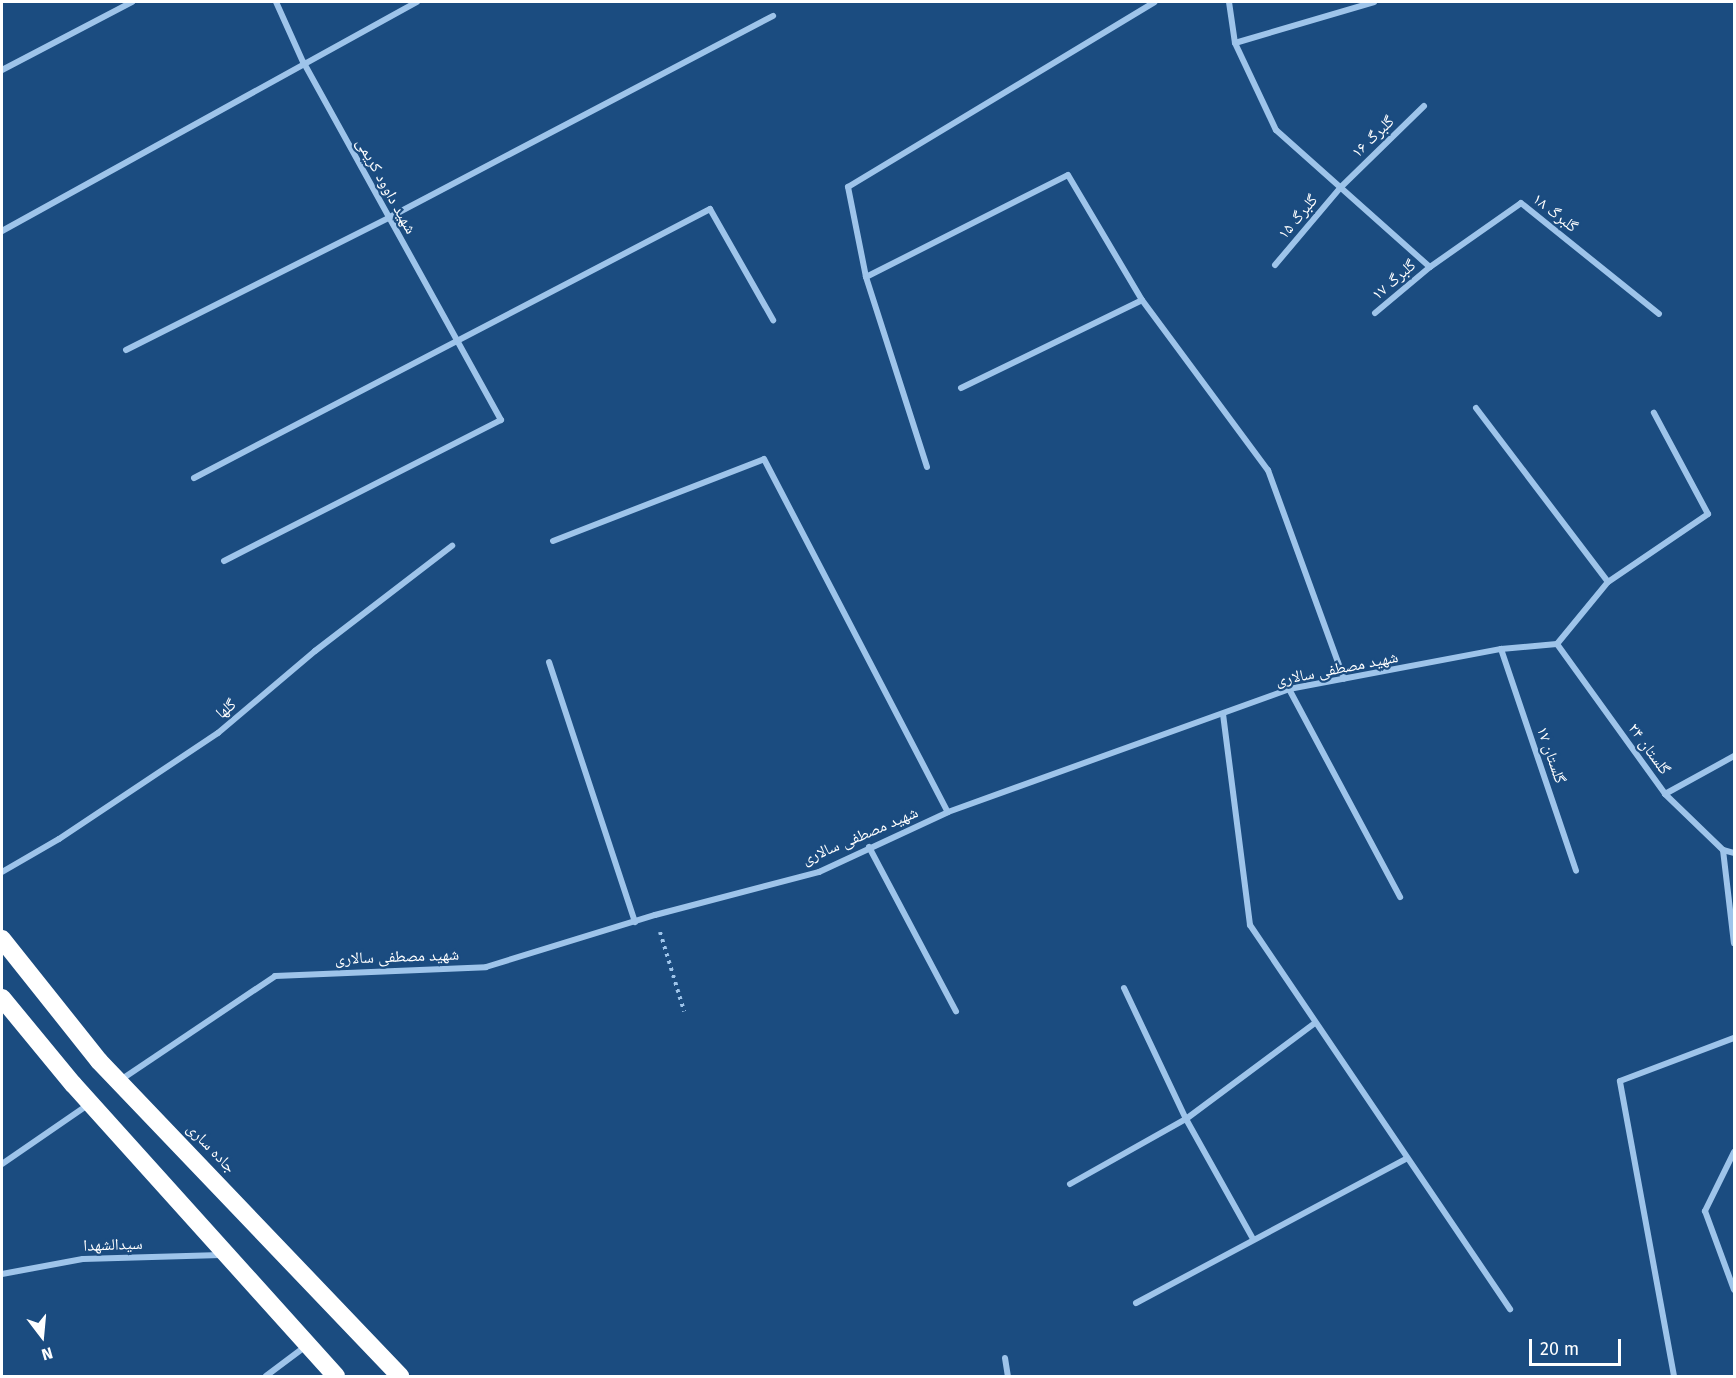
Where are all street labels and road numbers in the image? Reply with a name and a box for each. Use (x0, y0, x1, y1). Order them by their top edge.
street label: گلبرگ ۱۶ (1348, 112, 1398, 162)
street label: شهید داوود کریمی (352, 135, 420, 237)
street label: گلبرگ ۱۸ (1529, 189, 1581, 237)
street label: گلبرگ ۱۵ (1274, 191, 1322, 243)
street label: گلبرگ ۱۷ (1368, 256, 1420, 304)
street label: شهید مصطفی سالاری (1274, 648, 1400, 690)
street label: گلها (212, 695, 240, 723)
street label: گلستان ۲۴ (1624, 720, 1674, 778)
street label: گلستان ۱۷ (1532, 724, 1570, 786)
street label: شهید مصطفی سالاری (799, 803, 921, 869)
street label: شهید مصطفی سالاری (335, 945, 459, 969)
street label: جاده ساری (182, 1119, 240, 1177)
street label: سیدالشهدا (83, 1234, 143, 1256)

